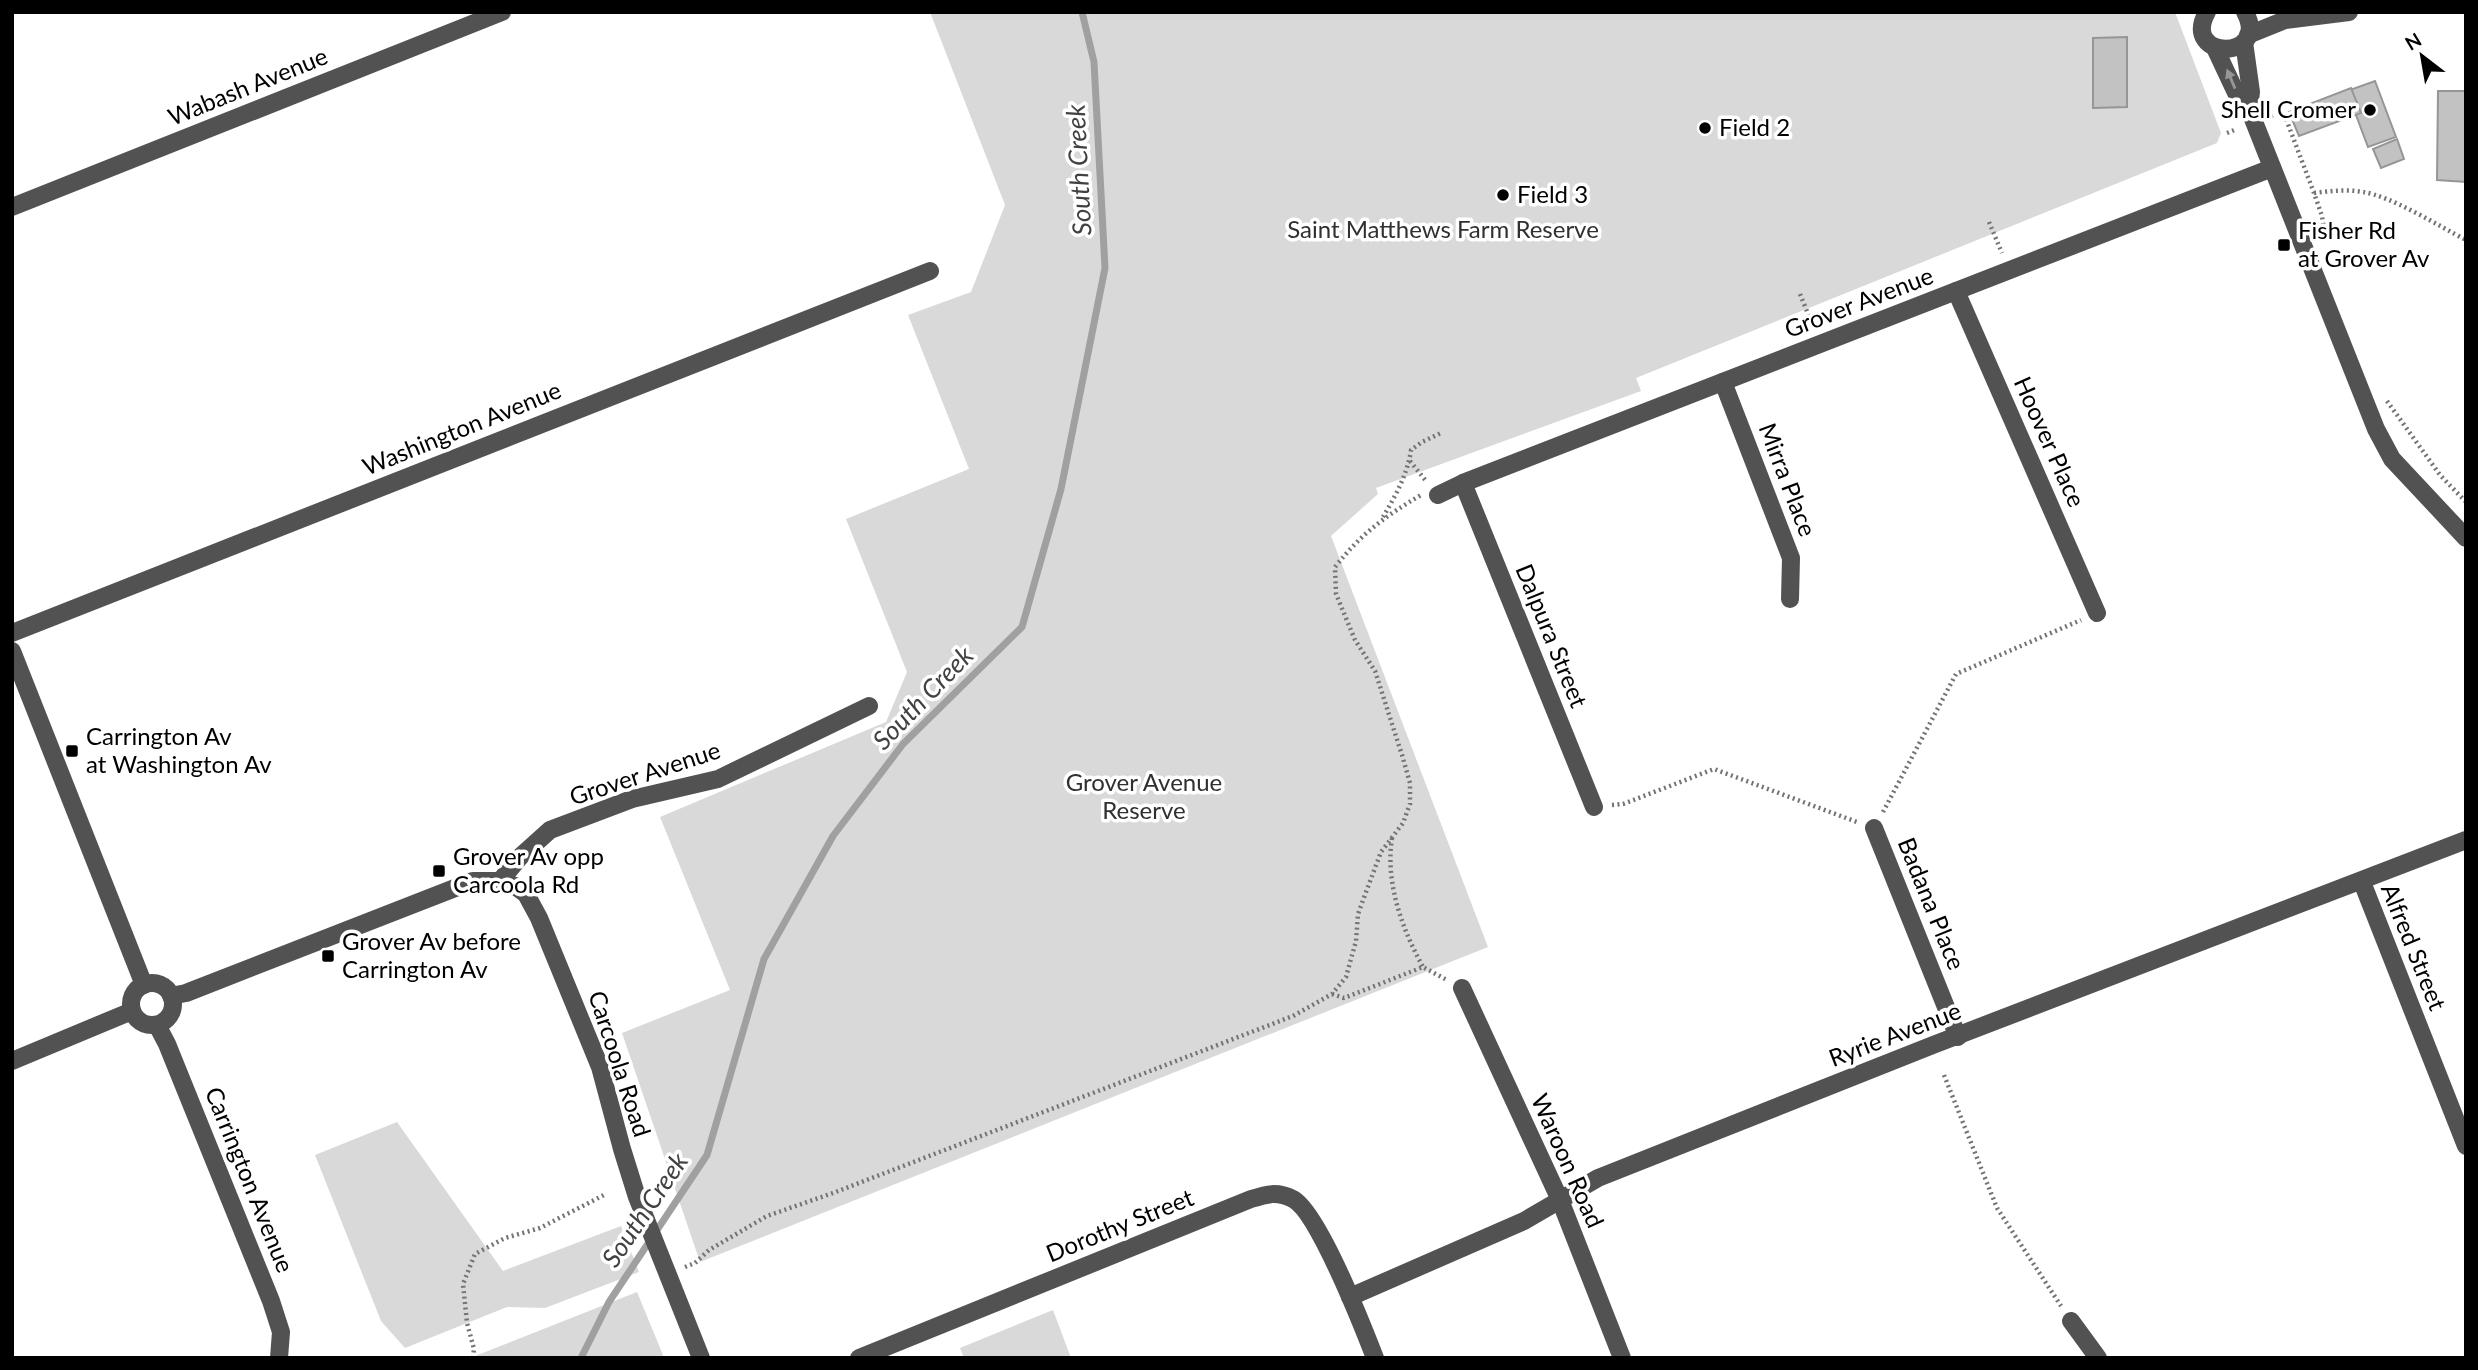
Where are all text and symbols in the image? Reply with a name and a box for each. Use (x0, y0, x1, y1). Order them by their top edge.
north arrow (2387, 21, 2457, 91)
text: N (2401, 27, 2425, 55)
street label: Wabash Avenue (163, 40, 331, 131)
one-way arrow (2225, 69, 2236, 90)
place label: Shell Cromer (2221, 94, 2356, 123)
marker: Shell Cromer (2362, 102, 2378, 118)
water label: South Creek (1059, 103, 1097, 236)
place label: Field 2 (1719, 112, 1790, 141)
marker: Field 2 (1697, 120, 1713, 136)
place label: Field 3 (1517, 179, 1588, 208)
marker: Field 3 (1495, 187, 1511, 203)
park label: Saint Matthews Farm Reserve (1287, 214, 1599, 243)
place label: Fisher Rd at Grover Av (2298, 215, 2430, 272)
marker: Fisher Rd at Grover Av (2276, 237, 2292, 253)
street label: Grover Avenue (1780, 260, 1937, 343)
street label: Hoover Place (2009, 372, 2092, 511)
street label: Washington Avenue (358, 375, 565, 481)
street label: Mirra Place (1754, 419, 1823, 540)
street label: Dalpura Street (1510, 559, 1594, 712)
water label: South Creek (865, 639, 980, 756)
place label: Carrington Av at Washington Av (86, 721, 272, 778)
street label: Grover Avenue (566, 735, 723, 811)
marker: Carrington Av at Washington Av (64, 743, 80, 759)
park label: Grover Avenue Reserve (1066, 767, 1222, 824)
street label: Badana Place (1893, 833, 1972, 974)
place label: Grover Av opp Carcoola Rd (453, 841, 604, 898)
marker: Grover Av opp Carcoola Rd (431, 863, 447, 879)
street label: Alfred Street (2376, 879, 2453, 1014)
place label: Grover Av before Carrington Av (342, 926, 521, 983)
marker: Grover Av before Carrington Av (320, 948, 336, 964)
street label: Carcoola Road (583, 987, 658, 1140)
street label: Ryrie Avenue (1824, 995, 1965, 1072)
street label: Carrington Avenue (200, 1082, 301, 1276)
street label: Waroon Road (1526, 1089, 1611, 1232)
water label: South Creek (594, 1146, 694, 1273)
street label: Dorothy Street (1042, 1182, 1198, 1267)

